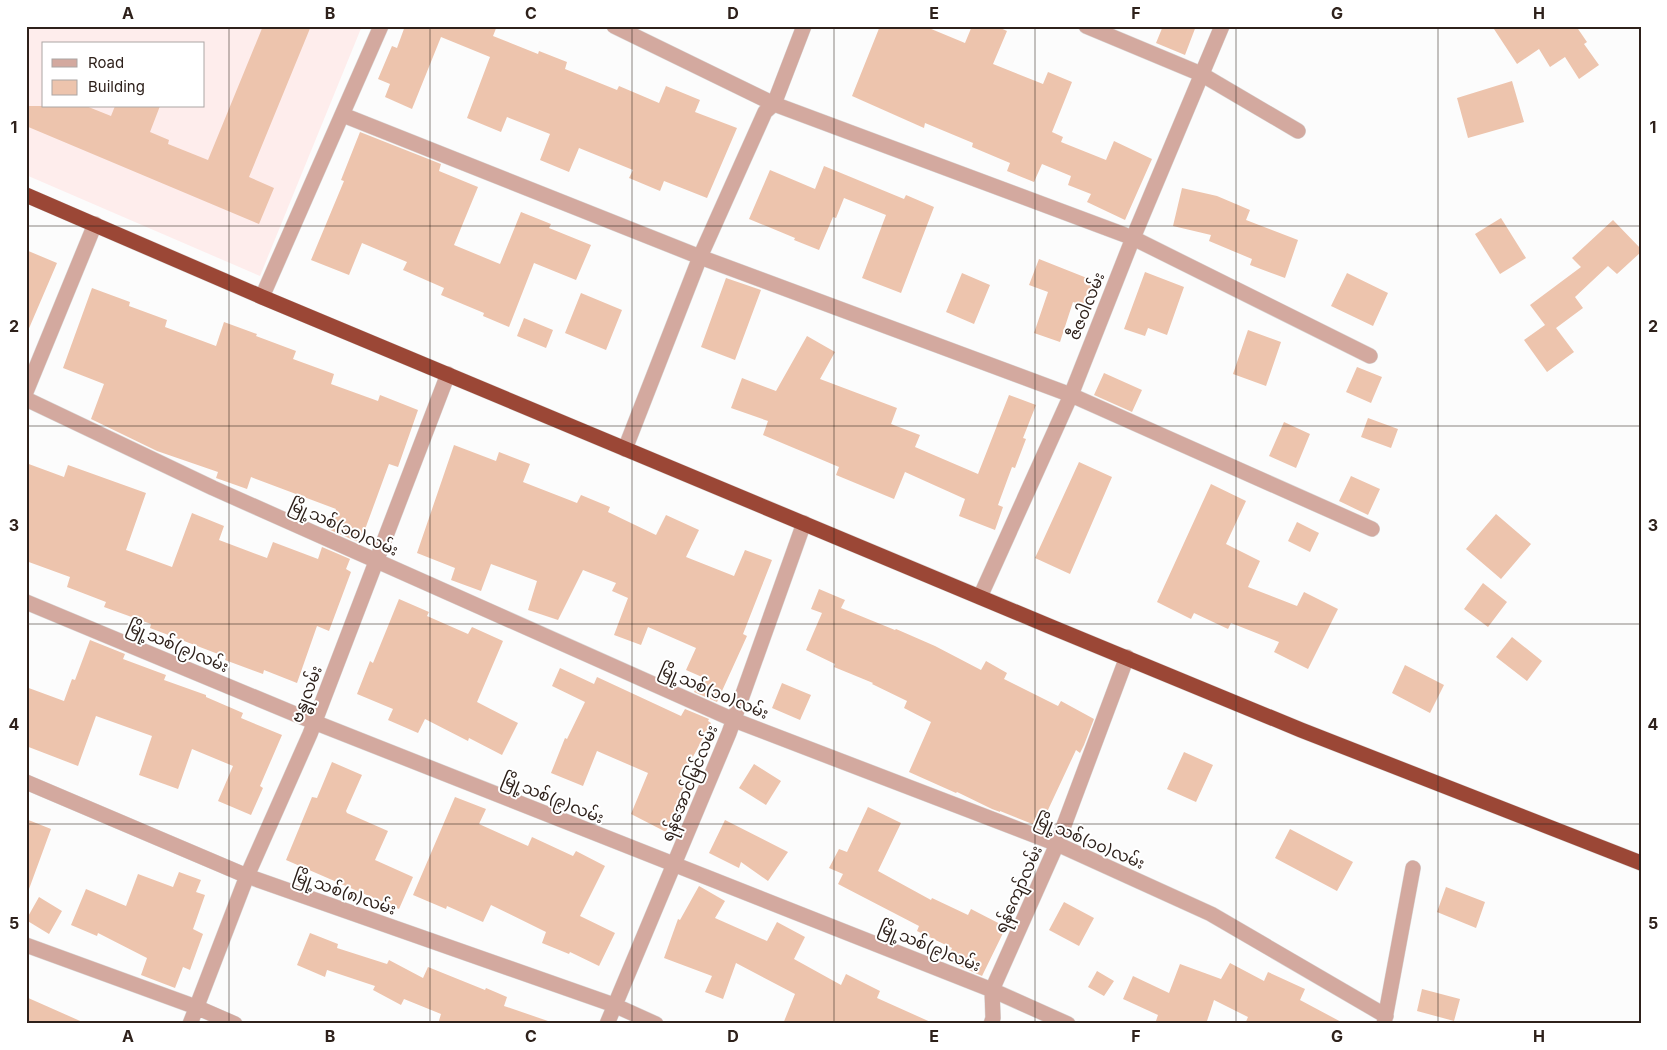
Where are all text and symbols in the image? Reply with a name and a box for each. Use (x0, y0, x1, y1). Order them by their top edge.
text: A (122, 3, 134, 23)
text: B (325, 3, 335, 23)
text: C (525, 3, 537, 23)
text: D (727, 3, 739, 23)
text: E (929, 3, 939, 23)
text: F (1131, 3, 1141, 23)
text: G (1331, 3, 1343, 23)
text: H (1533, 3, 1545, 23)
legend (42, 42, 205, 108)
text: Road (88, 53, 124, 72)
text: Building (88, 77, 145, 96)
text: 1 (11, 117, 17, 137)
text: 1 (1650, 117, 1656, 137)
street label: ဇီဇဝါလမ်း (1062, 269, 1109, 343)
text: 2 (9, 316, 19, 336)
text: 2 (1648, 316, 1658, 336)
street label: မြို့သစ်(၁၀)လမ်း (285, 493, 402, 564)
text: 3 (9, 515, 19, 535)
text: 3 (1648, 515, 1658, 535)
street label: မြို့သစ်(၉)လမ်း (123, 615, 232, 680)
street label: မြို့သစ်(၁၀)လမ်း (655, 658, 772, 727)
street label: ဗန္ဓုလမ်း (285, 662, 330, 727)
text: 4 (9, 714, 20, 734)
text: 4 (1648, 714, 1659, 734)
street label: ရန်အောင်မြင်လမ်း (656, 721, 725, 846)
street label: မြို့သစ်(၉)လမ်း (498, 768, 607, 831)
street label: မြို့သစ်(၁၀)လမ်း (1031, 808, 1148, 877)
street label: ရန်ကျော်လမ်း (989, 842, 1050, 938)
street label: မြို့သစ်(၈)လမ်း (290, 864, 399, 923)
text: 5 (9, 913, 19, 933)
text: 5 (1648, 913, 1658, 933)
street label: မြို့သစ်(၉)လမ်း (875, 916, 984, 979)
text: A (122, 1026, 134, 1046)
text: B (325, 1026, 335, 1046)
text: C (525, 1026, 537, 1046)
text: D (727, 1026, 739, 1046)
text: E (929, 1026, 939, 1046)
text: F (1131, 1026, 1141, 1046)
text: G (1331, 1026, 1343, 1046)
text: H (1533, 1026, 1545, 1046)

